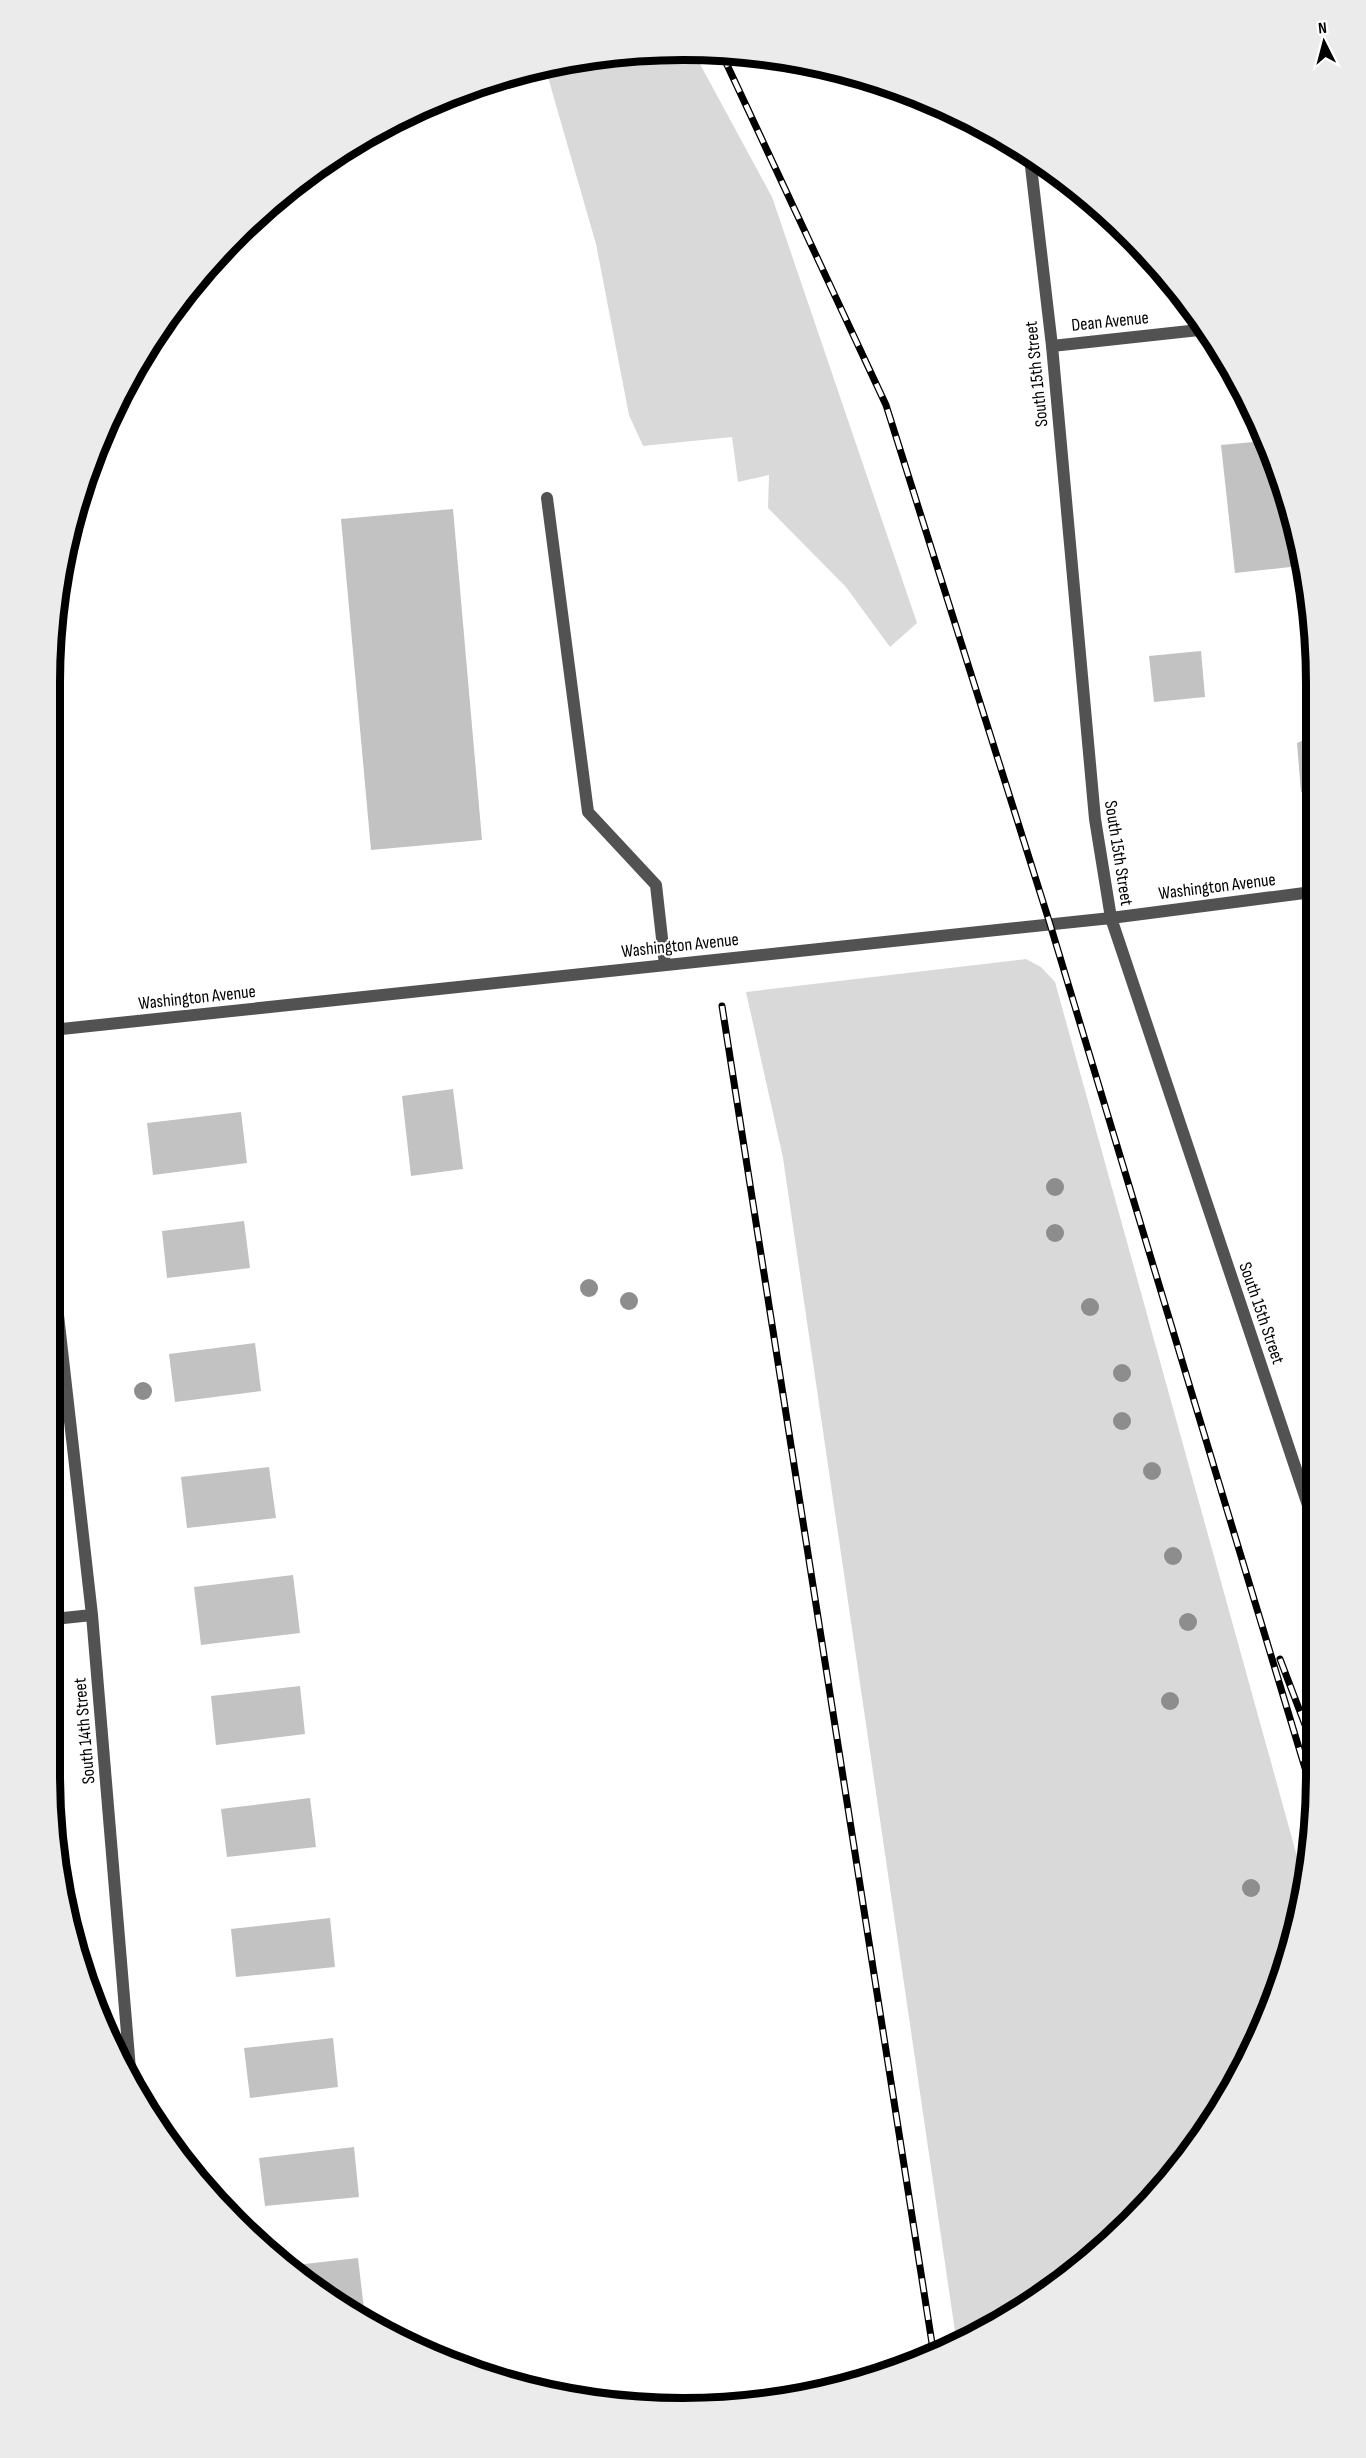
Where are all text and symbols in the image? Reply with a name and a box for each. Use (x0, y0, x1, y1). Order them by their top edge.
north arrow (1294, 12, 1354, 72)
text: N (1317, 19, 1328, 38)
street label: Dean Avenue (1070, 307, 1150, 336)
street label: South 15th Street (1020, 319, 1052, 428)
street label: South 15th Street (1100, 799, 1137, 908)
street label: Washington Avenue (1157, 869, 1277, 904)
street label: Washington Avenue (620, 929, 740, 962)
street label: Washington Avenue (137, 981, 257, 1014)
street label: South 15th Street (1234, 1259, 1289, 1367)
street label: South 14th Street (69, 1676, 100, 1785)

